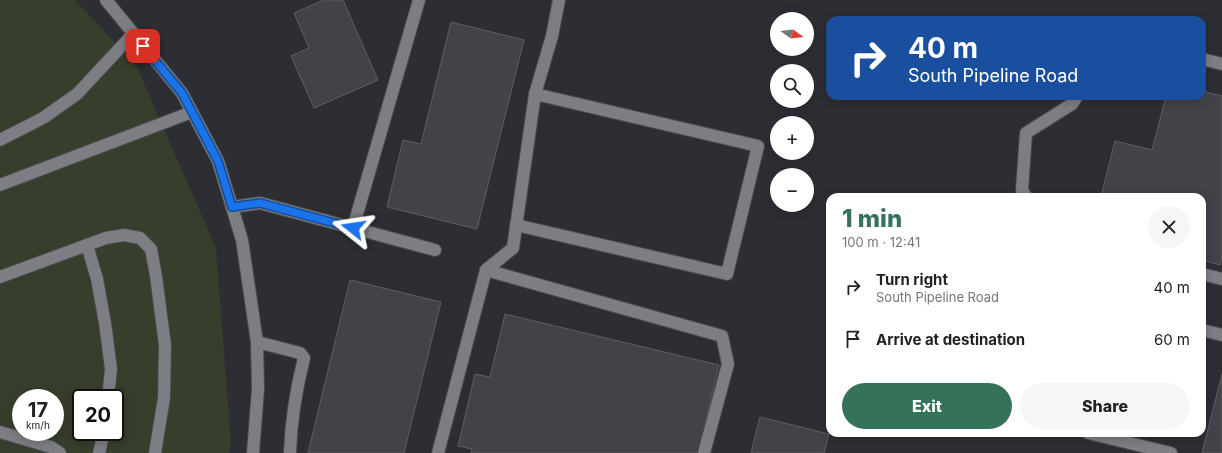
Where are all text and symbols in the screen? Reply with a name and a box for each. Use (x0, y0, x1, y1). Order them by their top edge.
north arrow (770, 12, 814, 56)
map controls (770, 12, 814, 212)
pin (126, 29, 160, 63)
text: 40 m (908, 31, 978, 65)
icon: right (842, 32, 894, 84)
icon: arrive (132, 35, 154, 57)
button: search (770, 64, 814, 108)
text: South Pipeline Road (908, 65, 1078, 86)
button: + (770, 116, 814, 160)
button: − (770, 168, 814, 212)
text: 1 min (842, 204, 902, 233)
button: close (1148, 206, 1190, 248)
position arrow (332, 207, 374, 249)
text: 100 m · 12:41 (842, 234, 920, 250)
text: Turn right (876, 270, 948, 289)
icon: right (842, 276, 864, 298)
text: 40 m (1153, 278, 1190, 297)
text: South Pipeline Road (876, 289, 999, 305)
icon: arrive (842, 328, 864, 350)
text: Arrive at destination (876, 330, 1025, 349)
text: 60 m (1154, 330, 1190, 349)
button: Exit (842, 383, 1012, 429)
button: Share (1020, 383, 1190, 429)
speed limit sign: 20 (72, 389, 124, 441)
text: 17 (28, 398, 48, 422)
text: km/h (26, 419, 50, 431)

